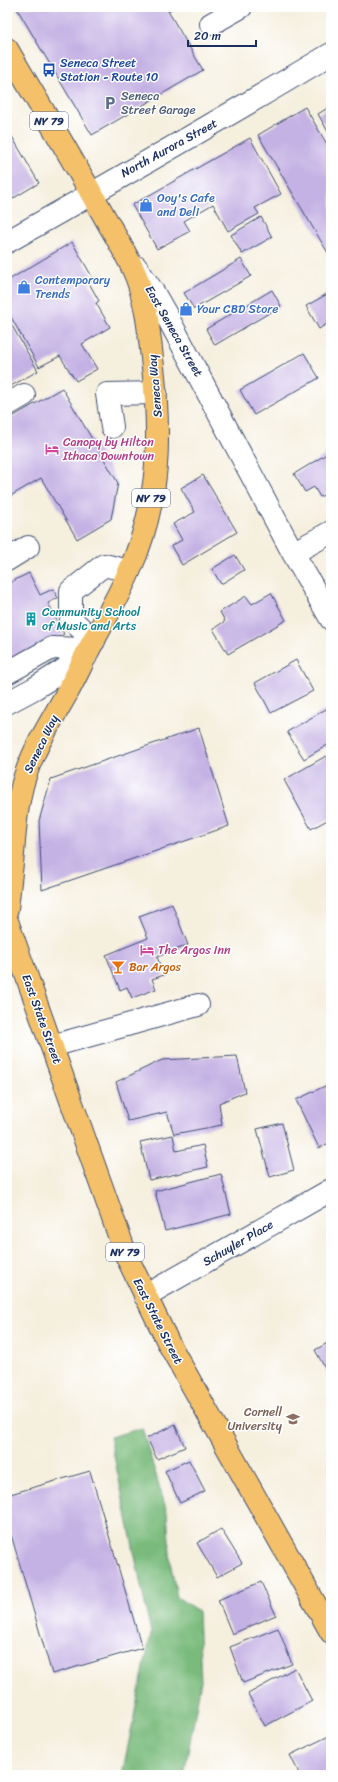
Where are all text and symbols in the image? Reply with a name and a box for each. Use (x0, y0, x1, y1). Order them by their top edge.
scale bar (188, 22, 256, 48)
text: 20 m (194, 25, 221, 47)
place label: Seneca Street Station - Route 10 (60, 52, 159, 88)
bus stop icon: Seneca Street Station - Route 10 (41, 62, 57, 78)
place label: Seneca Street Garage (121, 85, 196, 121)
parking icon: Seneca Street Garage (102, 95, 118, 111)
road number: NY 79 (30, 112, 68, 130)
street label: North Aurora Street (117, 112, 221, 184)
place label: Ooy's Cafe and Deli (157, 187, 215, 223)
shop icon: Ooy's Cafe and Deli (138, 197, 154, 213)
place label: Contemporary Trends (35, 269, 111, 305)
shop icon: Contemporary Trends (16, 279, 32, 295)
street label: East Seneca Street (139, 281, 209, 381)
place label: Your CBD Store (197, 298, 278, 320)
shop icon: Your CBD Store (178, 301, 194, 317)
street label: Seneca Way (141, 353, 169, 418)
place label: Canopy by Hilton Ithaca Downtown (62, 431, 155, 467)
hotel icon: Canopy by Hilton Ithaca Downtown (44, 441, 60, 457)
road number: NY 79 (132, 489, 170, 507)
place label: Community School of Music and Arts (42, 601, 141, 637)
building icon: Community School of Music and Arts (23, 611, 39, 627)
street label: Seneca Way (17, 710, 65, 777)
place label: The Argos Inn (158, 939, 231, 961)
hotel icon: The Argos Inn (139, 942, 155, 958)
place label: Bar Argos (129, 956, 182, 978)
bar icon: Bar Argos (110, 959, 126, 975)
street label: East State Street (16, 971, 68, 1067)
street label: Schuyler Place (198, 1214, 278, 1272)
road number: NY 79 (106, 1243, 144, 1261)
street label: East State Street (127, 1274, 189, 1368)
place label: Cornell University (227, 1401, 283, 1437)
school or university icon: Cornell University (285, 1411, 301, 1427)

